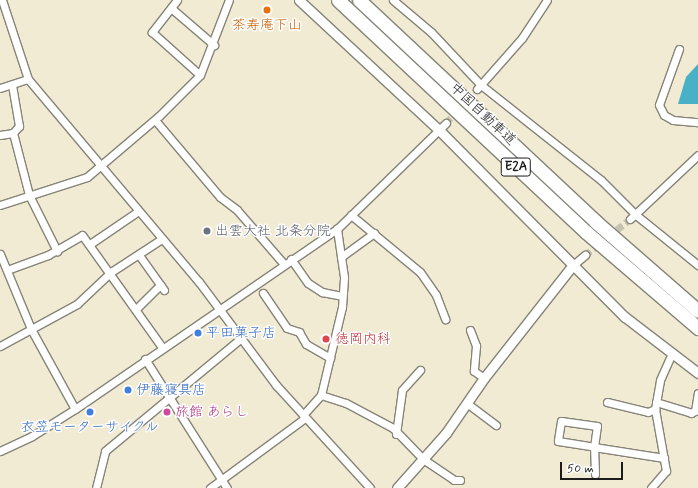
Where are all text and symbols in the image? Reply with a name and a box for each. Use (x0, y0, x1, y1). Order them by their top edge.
marker: 茶寿庵下山 (262, 5, 272, 15)
place label: 茶寿庵下山 (232, 17, 302, 33)
street label: 中国自動車道 (447, 79, 519, 149)
road number: E2A (500, 156, 532, 178)
place label: 出雲大社 北条分院 (215, 223, 331, 239)
marker: 出雲大社 北条分院 (202, 226, 212, 236)
place label: 平田菓子店 (206, 325, 276, 341)
marker: 平田菓子店 (193, 328, 203, 338)
place label: 徳岡内科 (335, 331, 391, 347)
marker: 徳岡内科 (320, 333, 332, 345)
place label: 伊藤寝具店 (136, 382, 206, 398)
marker: 伊藤寝具店 (123, 385, 133, 395)
place label: 旅館 あらし (175, 404, 249, 420)
marker: 衣笠モーターサイクル (85, 407, 95, 417)
marker: 旅館 あらし (162, 407, 172, 417)
place label: 衣笠モーターサイクル (20, 419, 160, 435)
scale bar (562, 454, 625, 480)
text: 50 m (567, 461, 594, 477)

